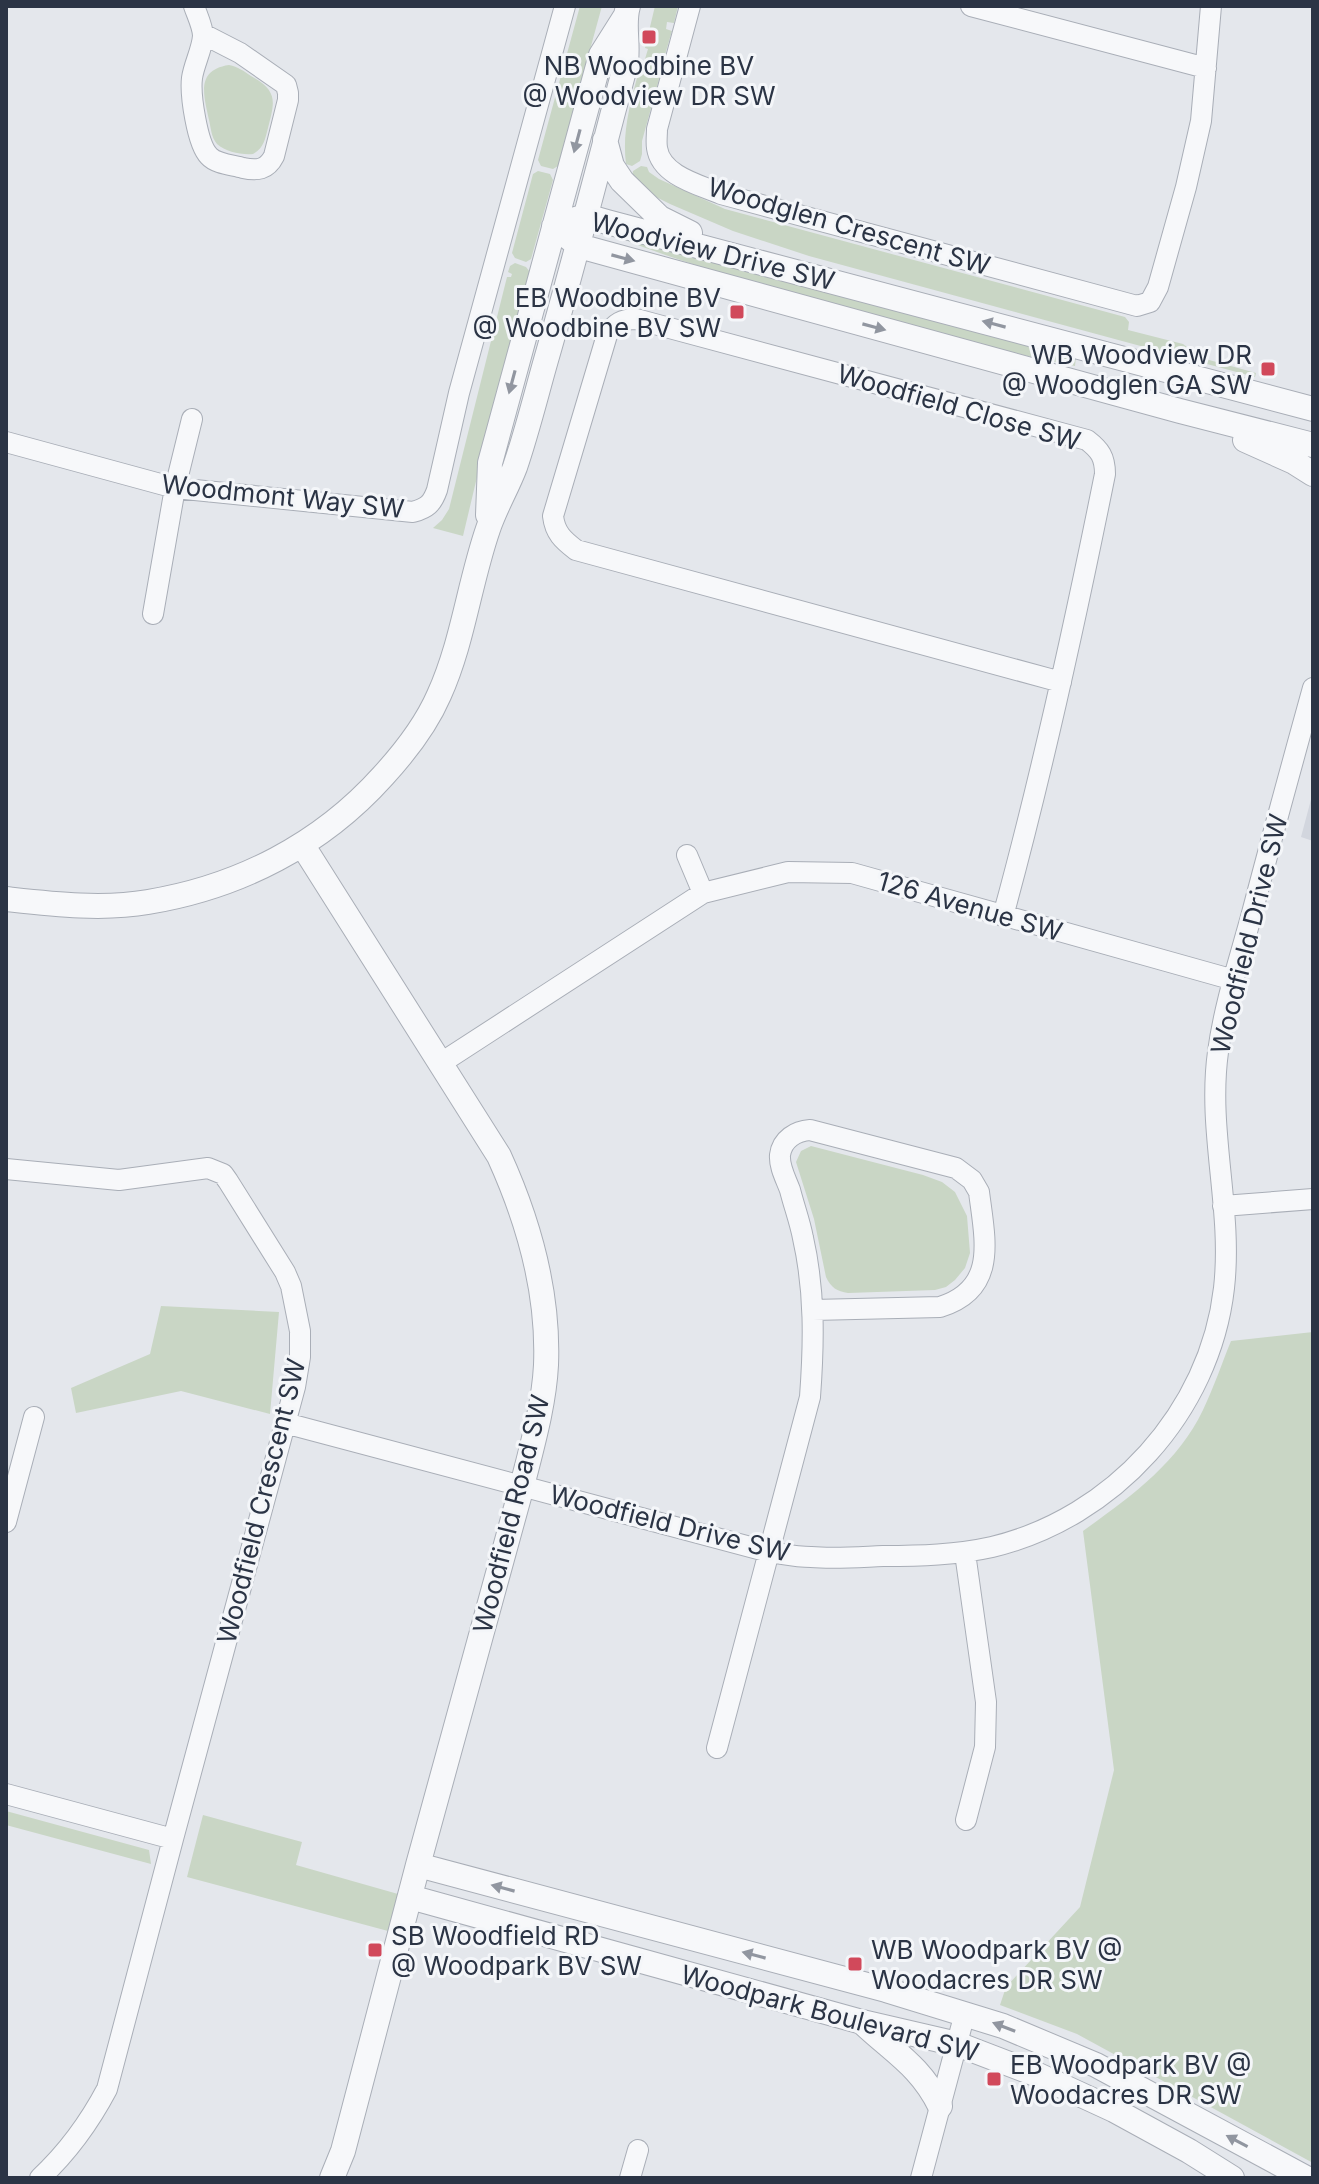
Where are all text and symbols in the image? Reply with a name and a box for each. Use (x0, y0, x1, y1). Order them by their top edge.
marker: NB Woodbine BV @ Woodview DR SW (640, 28, 658, 46)
place label: NB Woodbine BV @ Woodview DR SW (522, 50, 776, 111)
one-way arrow (571, 129, 583, 154)
street label: Woodglen Crescent SW (704, 171, 994, 281)
street label: Woodview Drive SW (588, 206, 838, 296)
one-way arrow (611, 253, 636, 265)
place label: EB Woodbine BV @ Woodbine BV SW (473, 282, 721, 343)
marker: EB Woodbine BV @ Woodbine BV SW (728, 303, 746, 321)
one-way arrow (982, 318, 1007, 330)
one-way arrow (862, 321, 886, 334)
place label: WB Woodview DR @ Woodglen GA SW (1002, 339, 1252, 400)
street label: Woodfield Close SW (834, 357, 1084, 457)
marker: WB Woodview DR @ Woodglen GA SW (1259, 360, 1277, 378)
one-way arrow (505, 370, 517, 395)
street label: Woodmont Way SW (160, 468, 406, 524)
street label: Woodfield Drive SW (1204, 811, 1294, 1057)
street label: 126 Avenue SW (874, 865, 1066, 947)
street label: Woodfield Crescent SW (211, 1355, 311, 1647)
street label: Woodfield Road SW (466, 1392, 556, 1636)
street label: Woodfield Drive SW (547, 1478, 793, 1568)
one-way arrow (490, 1881, 515, 1893)
place label: SB Woodfield RD @ Woodpark BV SW (391, 1920, 642, 1981)
place label: WB Woodpark BV @ Woodacres DR SW (871, 1934, 1122, 1995)
marker: SB Woodfield RD @ Woodpark BV SW (366, 1941, 384, 1959)
one-way arrow (742, 1948, 766, 1961)
marker: WB Woodpark BV @ Woodacres DR SW (846, 1955, 864, 1973)
street label: Woodpark Boulevard SW (678, 1958, 982, 2068)
one-way arrow (992, 2020, 1016, 2033)
place label: EB Woodpark BV @ Woodacres DR SW (1010, 2049, 1251, 2110)
marker: EB Woodpark BV @ Woodacres DR SW (985, 2070, 1003, 2088)
one-way arrow (1226, 2134, 1248, 2148)

